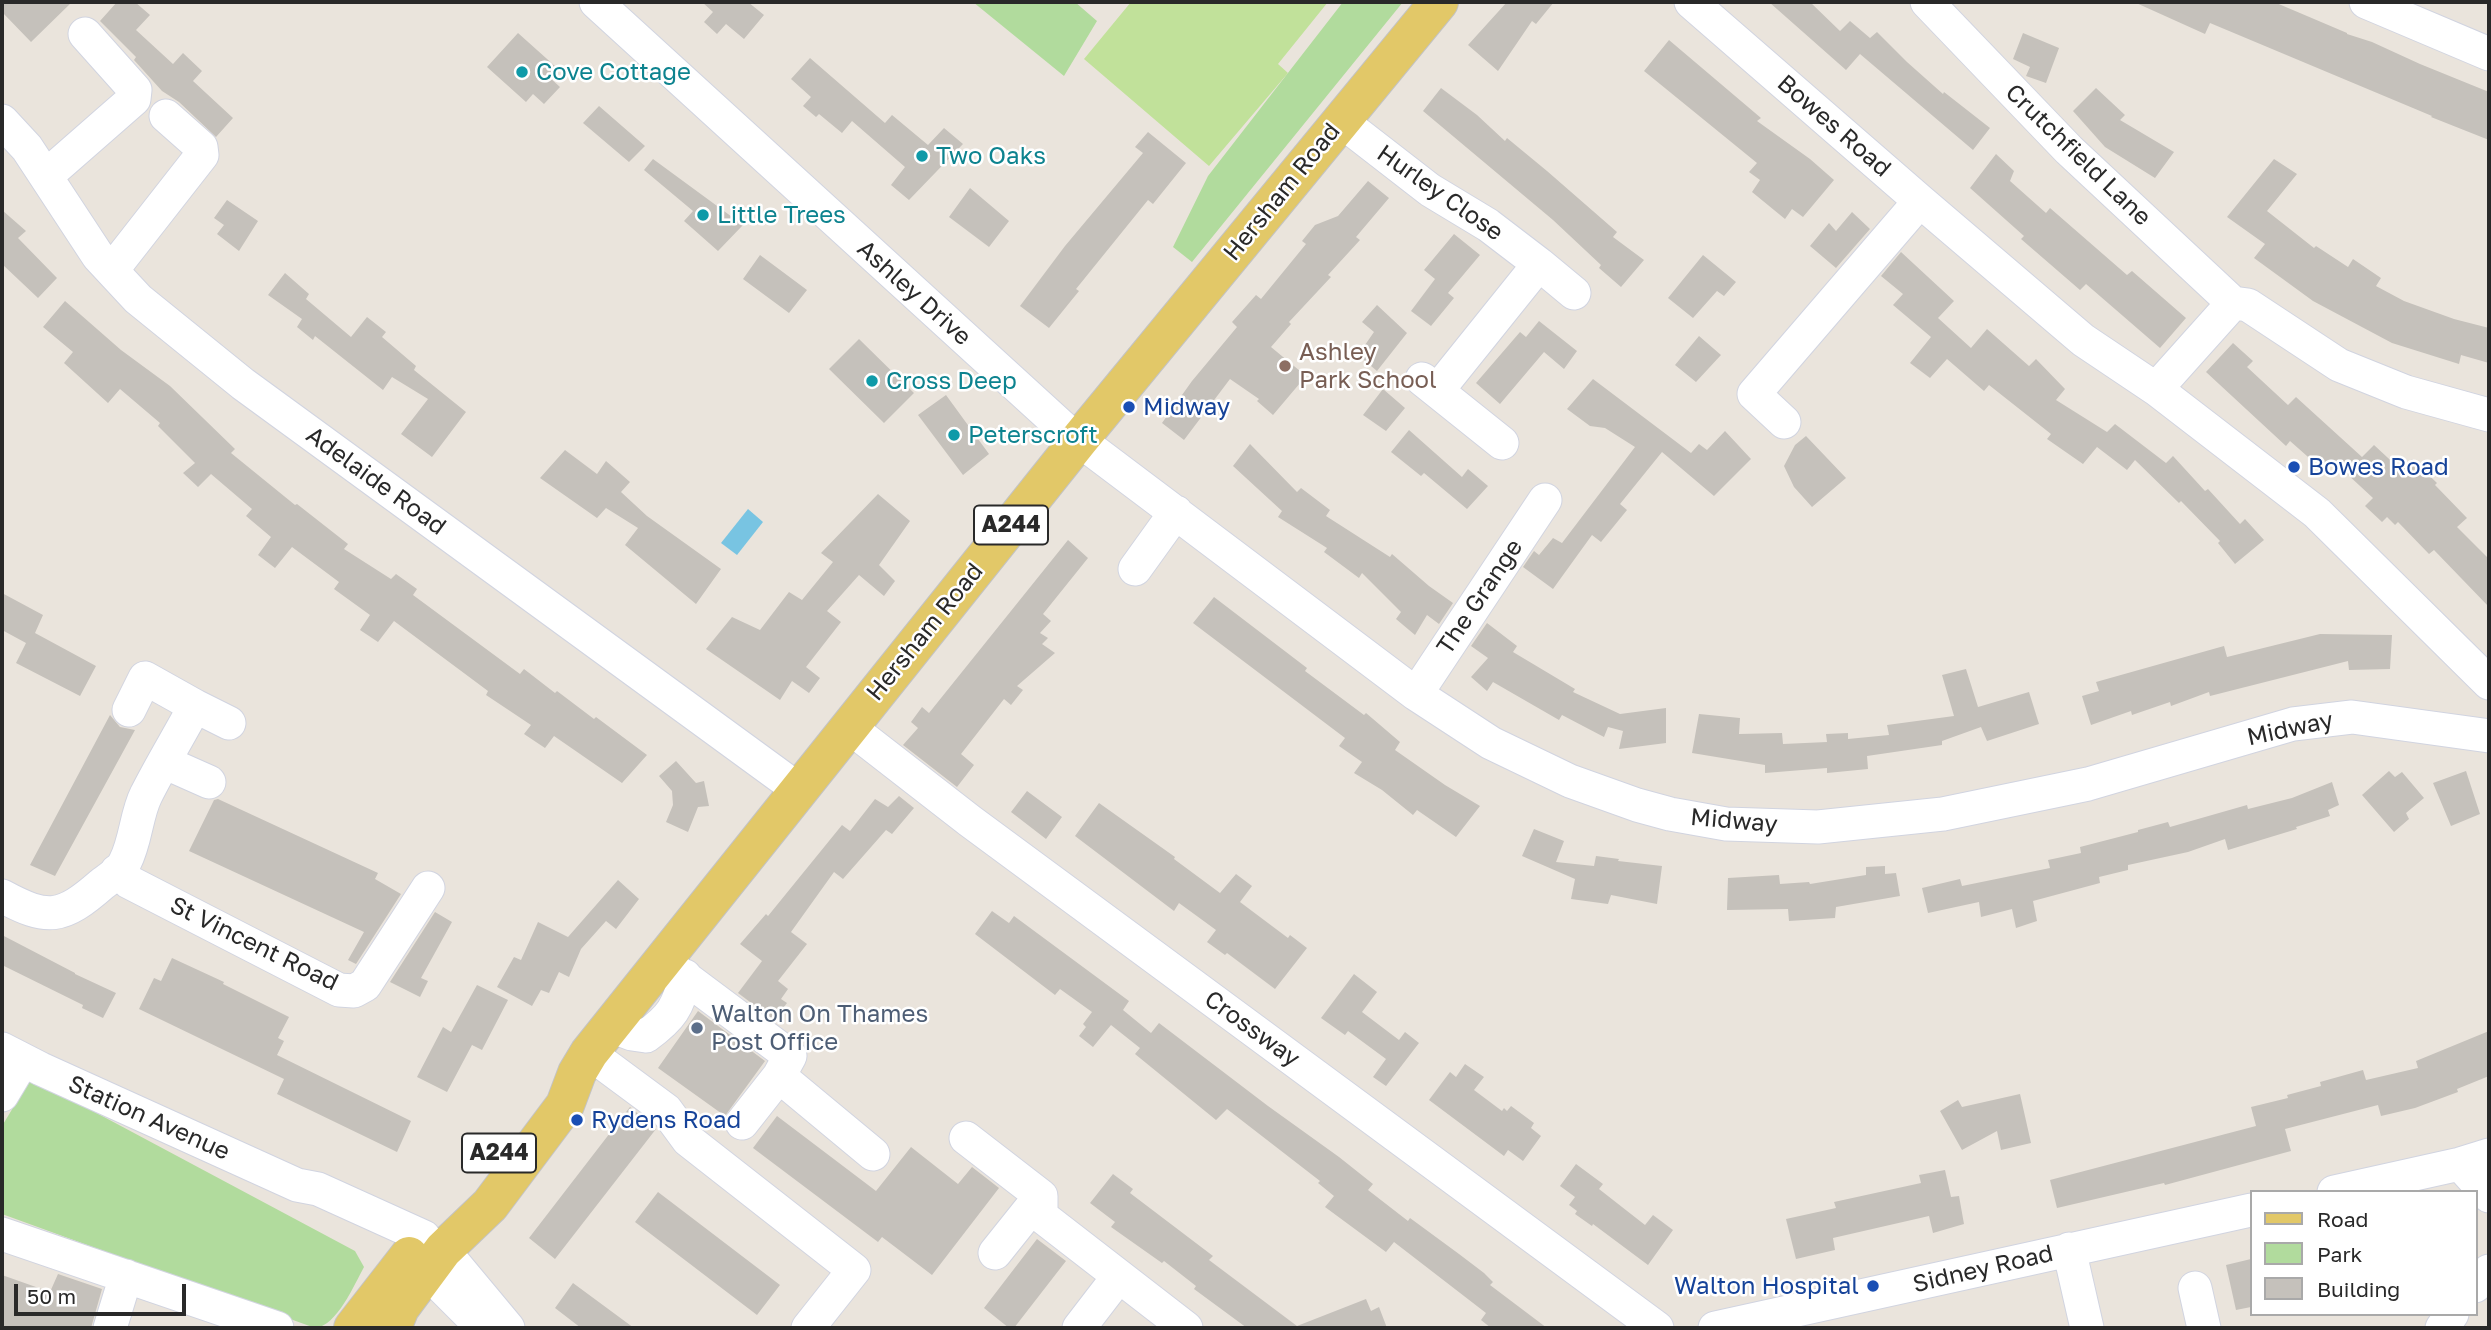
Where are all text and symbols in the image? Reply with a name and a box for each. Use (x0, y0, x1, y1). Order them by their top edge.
place label: Cove Cottage (536, 58, 691, 86)
marker: Cove Cottage (514, 64, 530, 80)
street label: Bowes Road (1771, 69, 1897, 183)
street label: Crutchfield Lane (1999, 78, 2157, 232)
street label: Hersham Road (1218, 117, 1346, 267)
street label: Hurley Close (1371, 139, 1509, 247)
place label: Two Oaks (936, 142, 1046, 170)
marker: Two Oaks (914, 148, 930, 164)
place label: Little Trees (717, 201, 846, 229)
marker: Little Trees (695, 207, 711, 223)
street label: Ashley Drive (851, 234, 977, 352)
place label: Ashley Park School (1299, 338, 1437, 394)
marker: Ashley Park School (1277, 358, 1293, 374)
place label: Cross Deep (886, 367, 1017, 395)
marker: Cross Deep (864, 373, 880, 389)
place label: Midway (1143, 393, 1230, 421)
marker: Midway (1121, 399, 1137, 415)
street label: Adelaide Road (301, 421, 451, 541)
place label: Peterscroft (968, 421, 1098, 449)
marker: Peterscroft (946, 427, 962, 443)
place label: Bowes Road (2308, 453, 2449, 481)
marker: Bowes Road (2286, 459, 2302, 475)
road number: A244 (974, 505, 1048, 544)
street label: The Grange (1431, 534, 1529, 660)
street label: Hersham Road (861, 557, 989, 707)
street label: Midway (2244, 706, 2336, 752)
street label: Midway (1689, 803, 1779, 839)
street label: St Vincent Road (165, 891, 343, 997)
street label: Crossway (1199, 985, 1305, 1073)
place label: Walton On Thames Post Office (711, 1000, 928, 1056)
marker: Walton On Thames Post Office (689, 1020, 705, 1036)
street label: Station Avenue (64, 1070, 234, 1166)
place label: Rydens Road (591, 1106, 741, 1134)
marker: Rydens Road (569, 1112, 585, 1128)
road number: A244 (462, 1134, 536, 1172)
legend (2250, 1190, 2477, 1316)
text: Road (2317, 1206, 2368, 1232)
street label: Sidney Road (1910, 1239, 2056, 1299)
text: Park (2317, 1241, 2362, 1267)
scale bar (18, 1270, 189, 1314)
place label: Walton Hospital (1674, 1272, 1859, 1300)
text: Building (2317, 1276, 2400, 1302)
marker: Walton Hospital (1865, 1278, 1881, 1294)
text: 50 m (27, 1283, 76, 1309)

